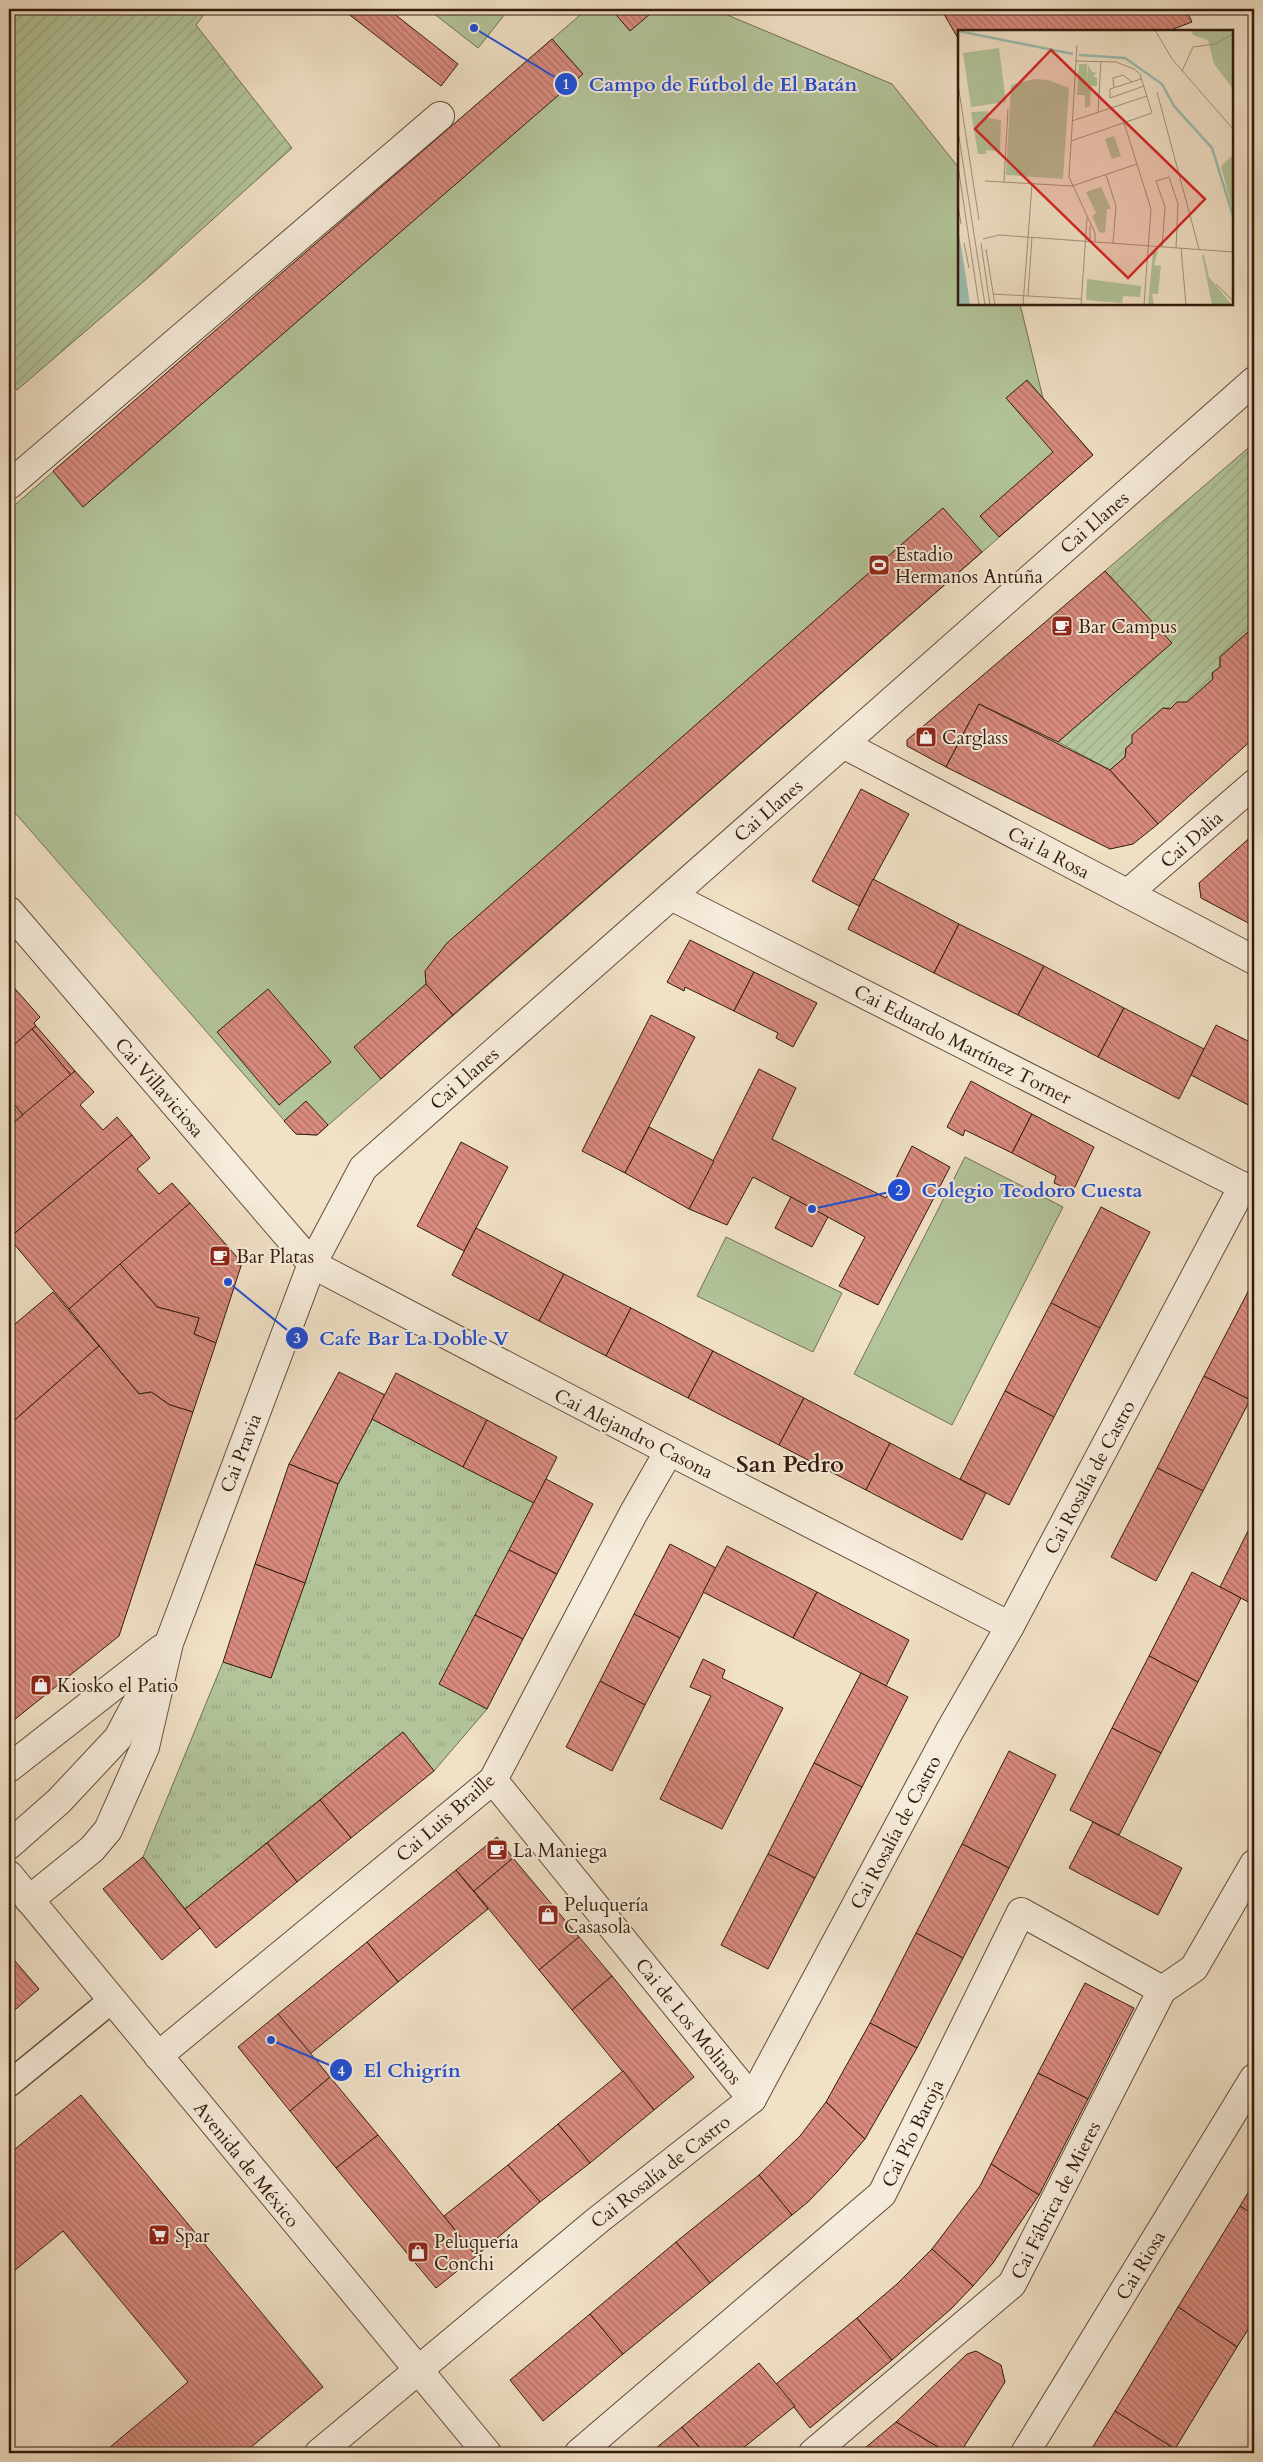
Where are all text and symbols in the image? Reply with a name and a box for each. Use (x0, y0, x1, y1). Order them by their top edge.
inset map (958, 30, 1233, 305)
callout: Campo de Fútbol de El Batán (554, 66, 867, 101)
text: Campo de Fútbol de El Batán (589, 71, 857, 98)
text: 1 (562, 74, 570, 94)
street label: Cai Llanes (1055, 486, 1135, 560)
place label: Estadio Hermanos Antuña (895, 542, 1043, 590)
sports icon: Estadio Hermanos Antuña (867, 553, 891, 577)
cafe icon: Bar Campus (1050, 614, 1074, 638)
place label: Bar Campus (1078, 614, 1177, 640)
shop icon: Carglass (914, 725, 938, 749)
place label: Carglass (942, 725, 1008, 751)
street label: Cai Llanes (729, 774, 809, 848)
street label: Cai Dalia (1155, 805, 1229, 874)
street label: Cai la Rosa (1003, 820, 1094, 885)
street label: Cai Eduardo Martínez Torner (849, 979, 1076, 1111)
street label: Cai Villaviciosa (109, 1032, 210, 1143)
street label: Cai Llanes (425, 1042, 505, 1116)
callout: Colegio Teodoro Cuesta (886, 1173, 1152, 1208)
text: Colegio Teodoro Cuesta (922, 1177, 1142, 1204)
text: 2 (895, 1180, 903, 1200)
cafe icon: Bar Platas (208, 1244, 232, 1268)
place label: Bar Platas (236, 1244, 314, 1270)
callout: Cafe Bar La Doble V (284, 1320, 519, 1355)
text: Cafe Bar La Doble V (319, 1325, 509, 1352)
text: 3 (293, 1328, 301, 1348)
street label: Cai Alejandro Casona (550, 1383, 718, 1485)
street label: Cai Rosalía de Castro (1038, 1396, 1141, 1559)
street label: Cai Pravia (214, 1410, 268, 1497)
district label: San Pedro (736, 1448, 844, 1481)
shop icon: Kiosko el Patio (29, 1673, 53, 1697)
place label: Kiosko el Patio (57, 1673, 178, 1699)
street label: Cai Rosalía de Castro (844, 1751, 947, 1914)
street label: Cai Luis Braille (390, 1767, 501, 1868)
cafe icon: La Maniega (485, 1838, 509, 1862)
place label: La Maniega (513, 1838, 608, 1864)
place label: Peluquería Casasola (564, 1892, 649, 1940)
shop icon: Peluquería Casasola (536, 1903, 560, 1927)
street label: Cai de Los Molinos (629, 1953, 747, 2090)
callout: El Chigrín (328, 2053, 471, 2088)
text: El Chigrín (363, 2057, 461, 2084)
text: 4 (337, 2061, 345, 2081)
street label: Cai Pío Baroja (876, 2075, 950, 2192)
street label: Avenida de México (187, 2096, 305, 2233)
street label: Cai Rosalía de Castro (585, 2109, 736, 2235)
street label: Cai Fábrica de Mieres (1005, 2117, 1107, 2284)
supermarket icon: Spar (147, 2223, 171, 2247)
place label: Spar (175, 2223, 210, 2249)
street label: Cai Riosa (1110, 2226, 1172, 2305)
place label: Peluquería Conchi (434, 2229, 519, 2277)
shop icon: Peluquería Conchi (406, 2240, 430, 2264)

